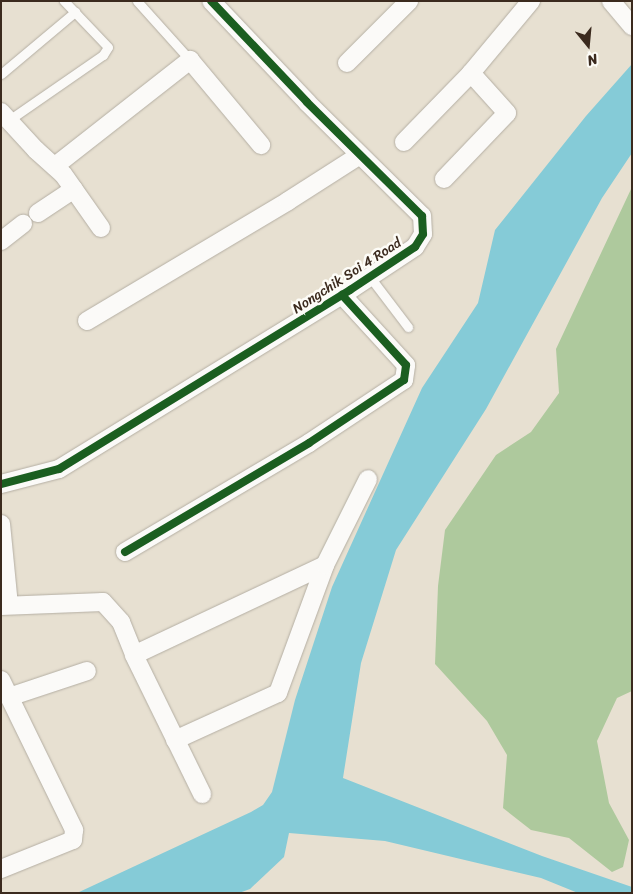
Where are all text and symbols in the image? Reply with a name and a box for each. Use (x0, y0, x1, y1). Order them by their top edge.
north arrow (563, 20, 613, 70)
text: N (584, 46, 601, 73)
street label: Nongchik Soi 4 Road (289, 235, 405, 317)

